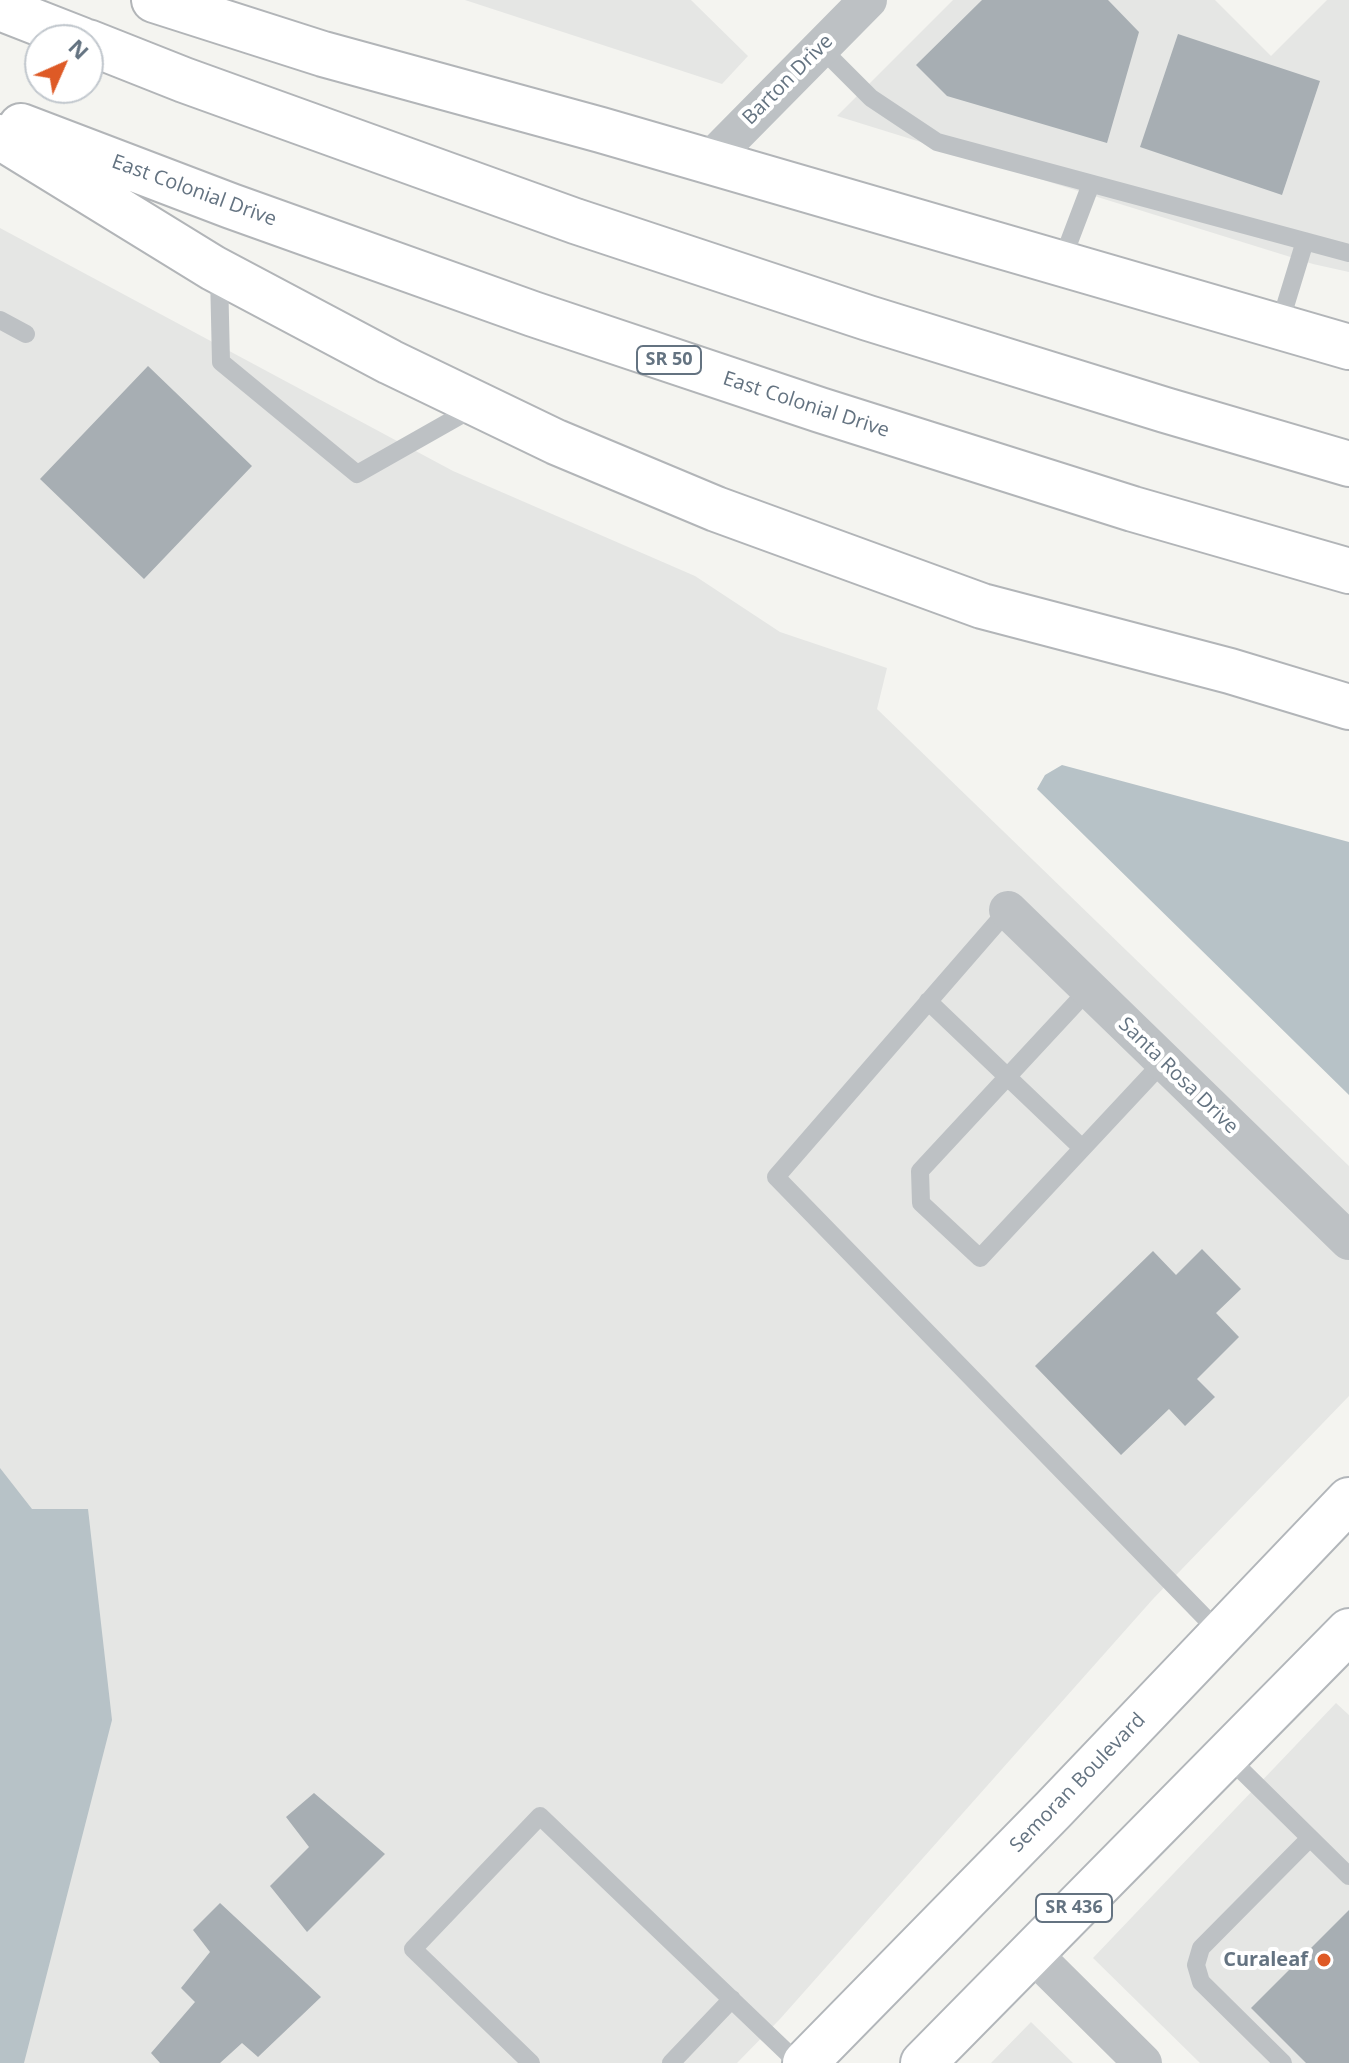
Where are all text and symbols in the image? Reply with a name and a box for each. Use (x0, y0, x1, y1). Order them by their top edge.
north arrow (24, 24, 104, 104)
street label: Barton Drive (738, 30, 838, 130)
text: N (63, 32, 96, 65)
street label: East Colonial Drive (108, 150, 280, 232)
road number: SR 50 (637, 346, 701, 374)
street label: East Colonial Drive (720, 367, 892, 443)
street label: Santa Rosa Drive (1113, 1013, 1243, 1139)
street label: Semoran Boulevard (1005, 1708, 1151, 1858)
road number: SR 436 (1036, 1894, 1112, 1922)
place label: Curaleaf (1223, 1948, 1308, 1972)
marker: Curaleaf (1315, 1951, 1333, 1969)

